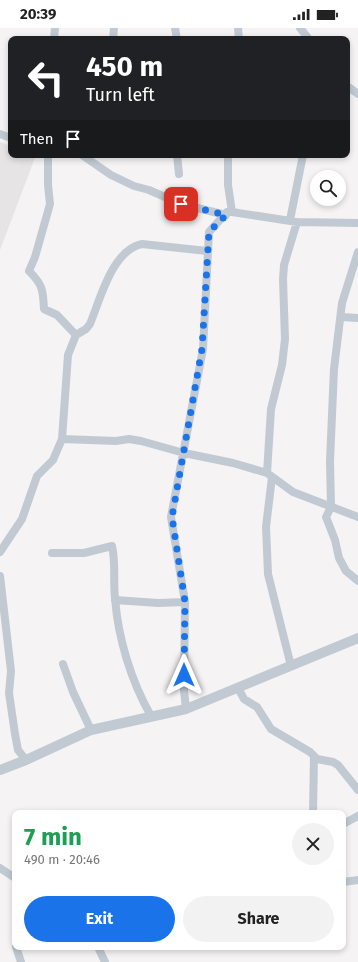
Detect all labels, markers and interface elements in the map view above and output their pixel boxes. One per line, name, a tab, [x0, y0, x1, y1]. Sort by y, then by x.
text: 20:39	[20, 5, 56, 23]
text: 450 m	[86, 50, 163, 83]
icon: left	[20, 52, 72, 104]
text: Turn left	[86, 84, 155, 106]
icon: arrive	[62, 128, 84, 150]
text: Then	[20, 130, 54, 148]
map controls	[310, 170, 346, 206]
button: search	[310, 170, 346, 206]
pin	[164, 187, 198, 221]
icon: arrive	[170, 193, 192, 215]
position arrow	[163, 654, 205, 696]
text: 7 min	[24, 823, 82, 851]
button: close	[292, 823, 334, 865]
text: 490 m · 20:46	[24, 852, 100, 867]
button: Exit	[24, 896, 175, 942]
button: Share	[183, 896, 334, 942]

